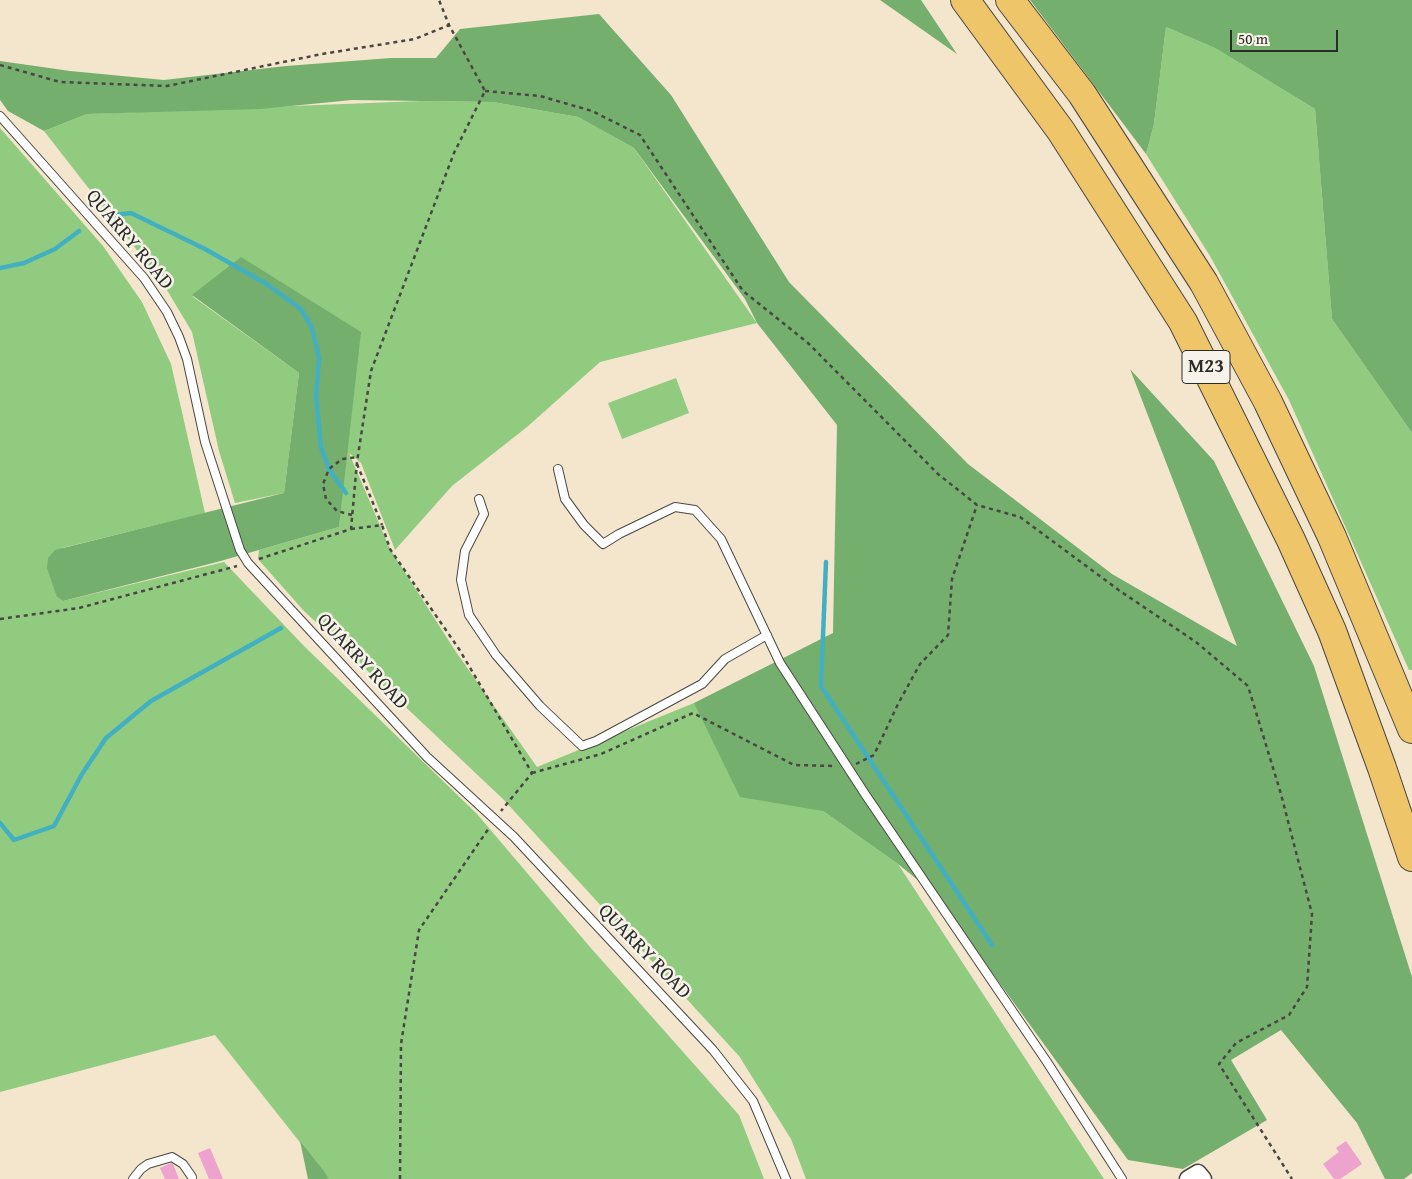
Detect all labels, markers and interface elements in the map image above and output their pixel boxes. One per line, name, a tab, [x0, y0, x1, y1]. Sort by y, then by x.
scale bar	[1232, 20, 1340, 52]
text: 50 m	[1238, 28, 1268, 49]
street label: QUARRY ROAD	[80, 185, 178, 295]
road number: M23	[1182, 351, 1230, 384]
street label: QUARRY ROAD	[311, 609, 413, 715]
street label: QUARRY ROAD	[593, 899, 695, 1005]

